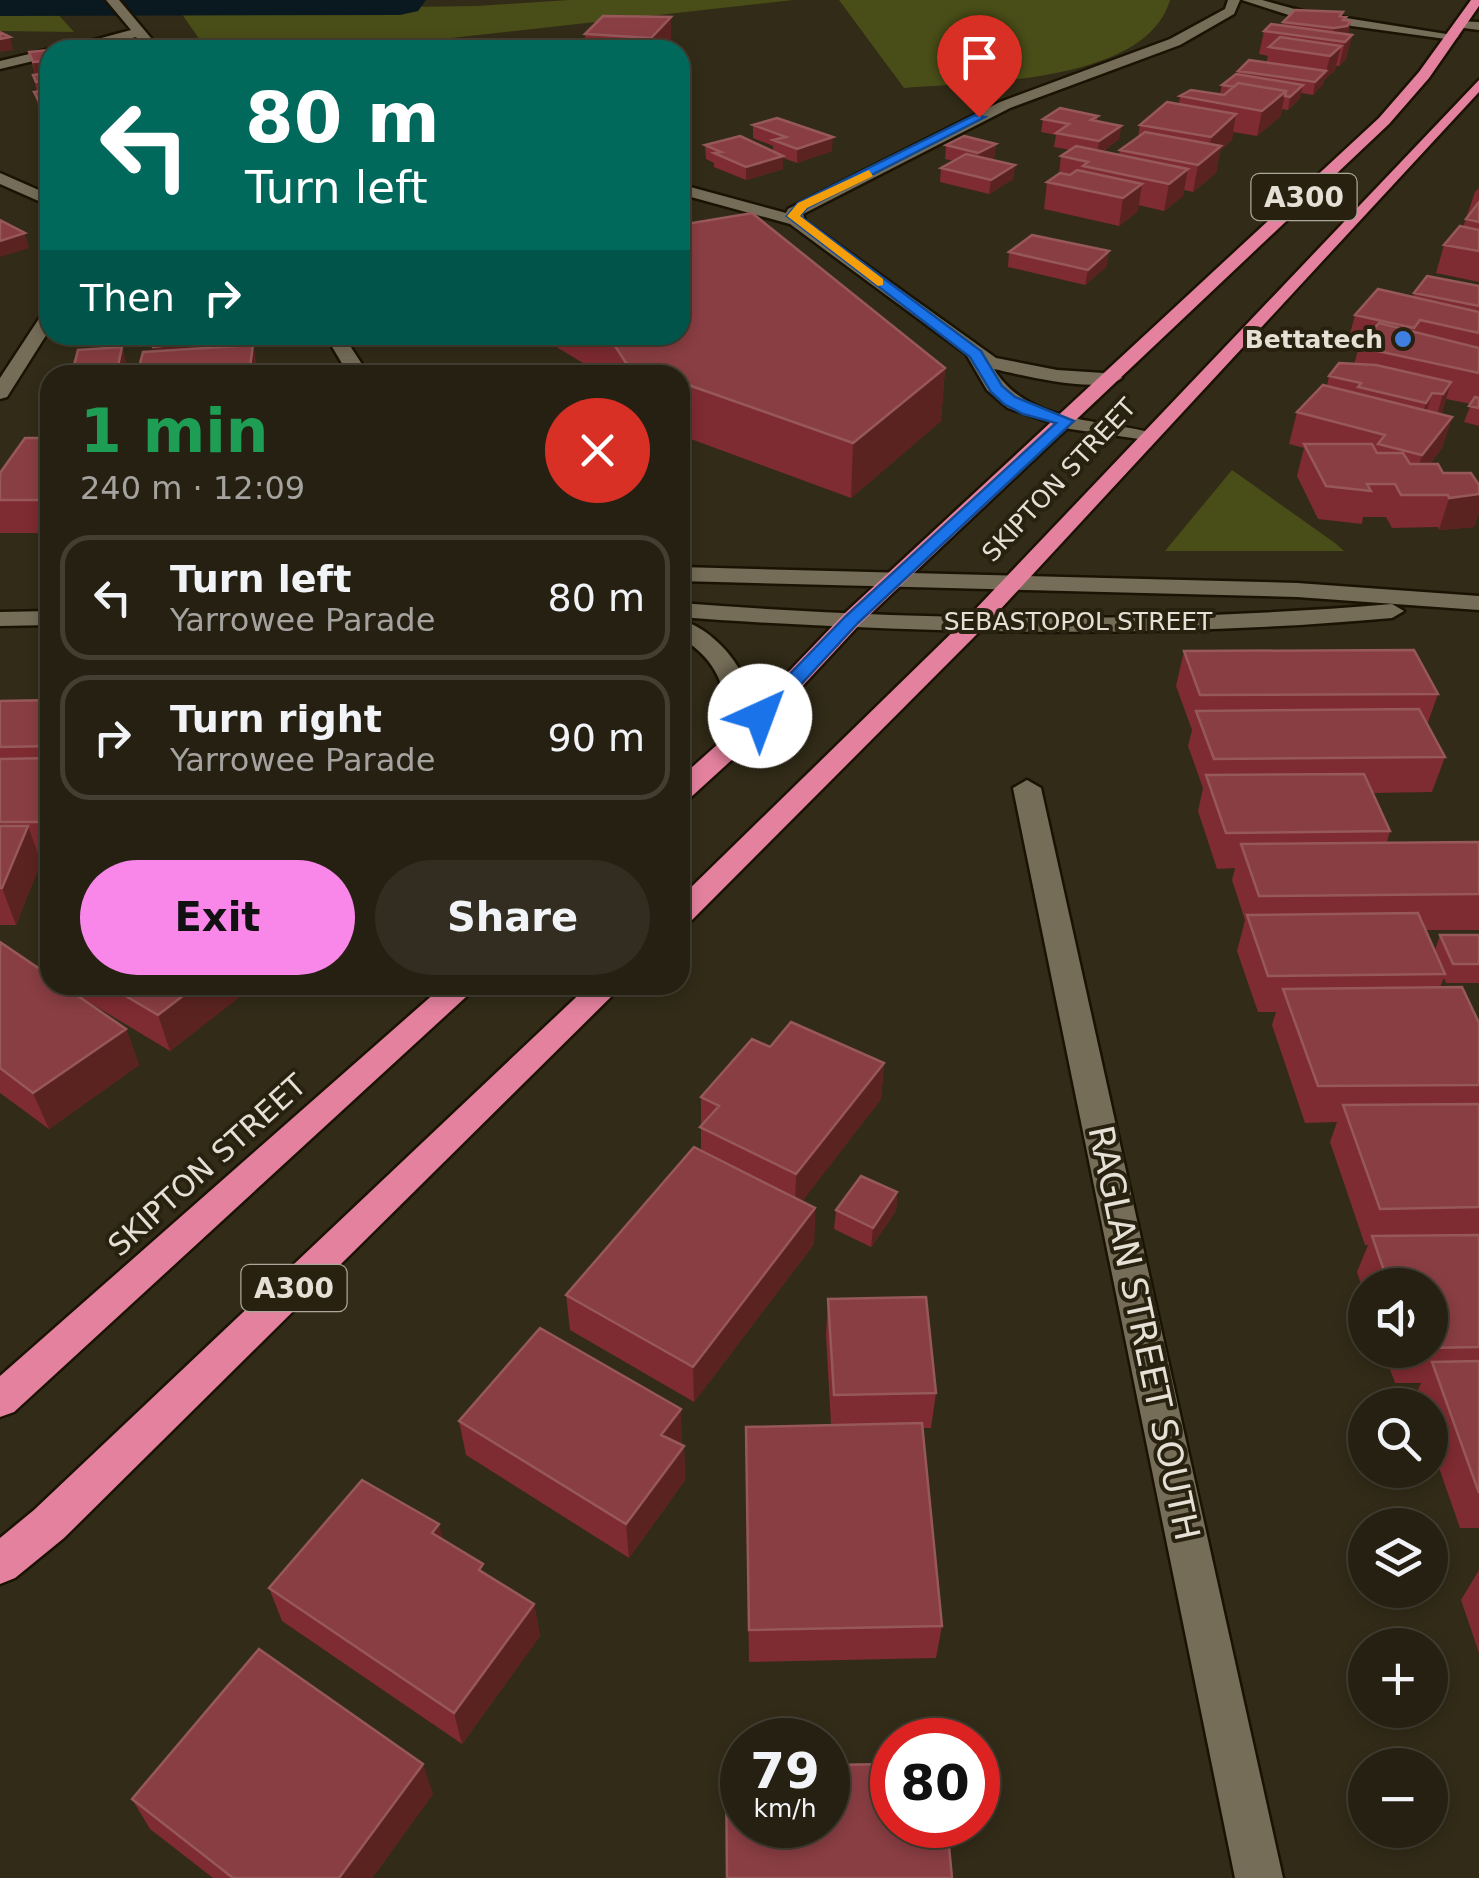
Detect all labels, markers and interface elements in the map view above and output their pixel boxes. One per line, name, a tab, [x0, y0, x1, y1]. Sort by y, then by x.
pin	[937, 15, 1022, 118]
icon: arrive	[952, 30, 1007, 85]
text: 80 m	[245, 77, 440, 159]
icon: left	[80, 80, 210, 210]
text: Turn left	[245, 161, 428, 214]
road number: A300	[1252, 174, 1356, 220]
icon: right	[195, 270, 250, 325]
text: Then	[80, 276, 175, 320]
place label: Bettatech	[1245, 325, 1383, 354]
marker: Bettatech	[1392, 328, 1414, 350]
street label: SKIPTON STREET	[976, 392, 1142, 567]
text: 1 min	[80, 396, 268, 466]
button: close	[545, 398, 650, 503]
text: 240 m · 12:09	[80, 469, 305, 507]
text: Turn left	[170, 557, 351, 601]
icon: left	[85, 570, 140, 625]
text: 80 m	[548, 576, 645, 620]
text: Yarrowee Parade	[170, 601, 435, 639]
street label: SEBASTOPOL STREET	[944, 607, 1213, 636]
position arrow	[708, 664, 812, 768]
text: Turn right	[170, 697, 382, 741]
icon: right	[85, 710, 140, 765]
text: 90 m	[548, 716, 645, 760]
text: Yarrowee Parade	[170, 741, 435, 779]
button: Exit	[80, 860, 355, 975]
button: Share	[375, 860, 650, 975]
street label: SKIPTON STREET	[101, 1067, 314, 1263]
street label: RAGLAN STREET SOUTH	[1081, 1122, 1207, 1544]
road number: A300	[242, 1265, 346, 1311]
map controls	[1348, 1268, 1448, 1848]
button: sound	[1348, 1268, 1448, 1368]
button: search	[1348, 1388, 1448, 1488]
button: layers	[1348, 1508, 1448, 1608]
button: +	[1348, 1628, 1448, 1728]
speed limit sign: 80	[870, 1718, 1000, 1848]
text: 79	[750, 1742, 820, 1800]
button: −	[1348, 1748, 1448, 1848]
text: km/h	[753, 1794, 817, 1823]

